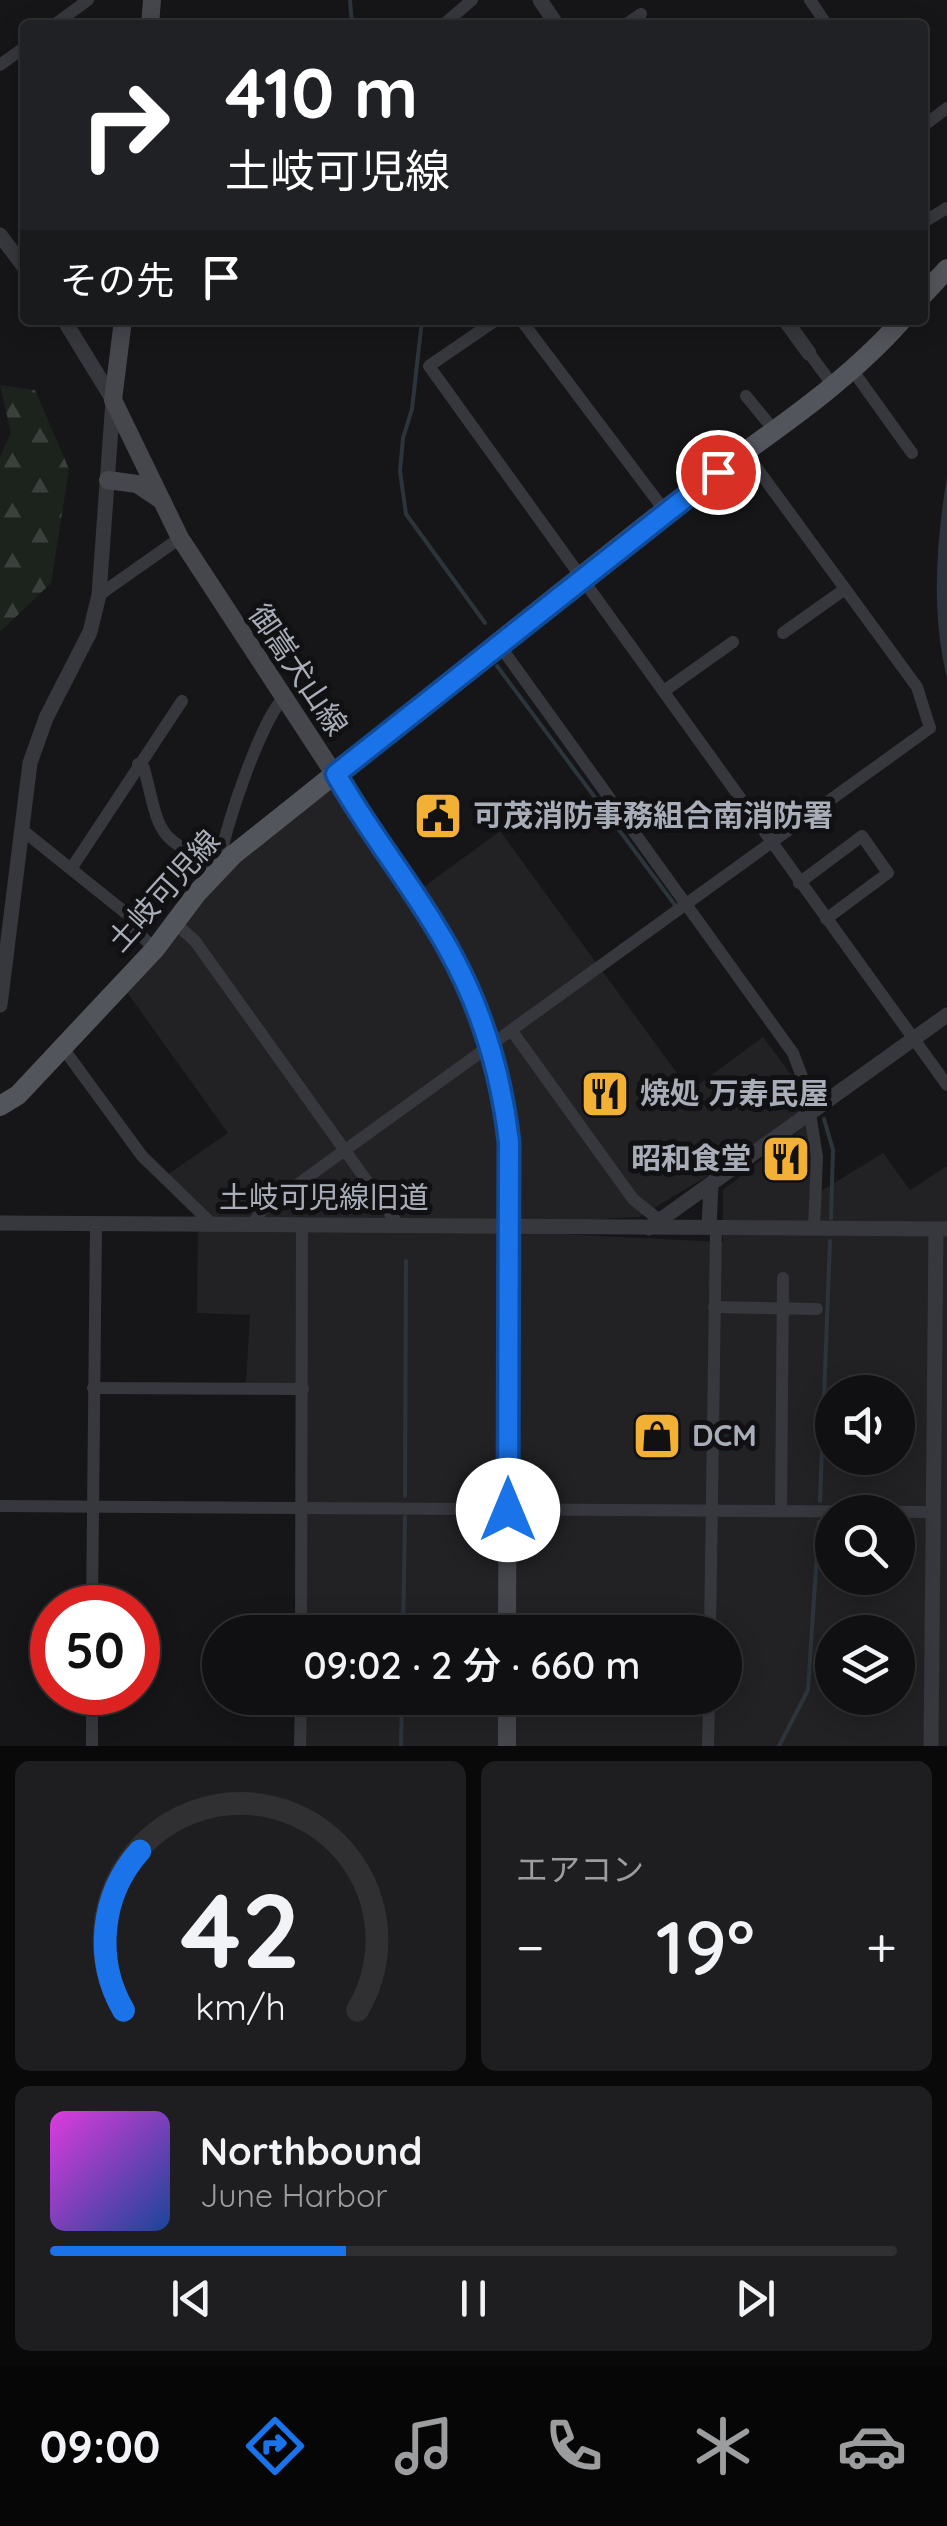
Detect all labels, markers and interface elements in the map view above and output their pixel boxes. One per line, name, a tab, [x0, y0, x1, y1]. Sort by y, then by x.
text: 410 m	[225, 48, 418, 136]
icon: right	[60, 60, 190, 190]
text: 土岐可児線	[225, 142, 450, 198]
icon: arrive	[194, 250, 249, 305]
text: その先	[60, 256, 174, 304]
pin	[676, 430, 761, 515]
icon: arrive	[691, 445, 746, 500]
street label: 御嵩犬山線	[241, 597, 357, 742]
public building icon: 可茂消防事務組合南消防署	[412, 790, 464, 842]
place label: 可茂消防事務組合南消防署	[473, 796, 833, 834]
street label: 土岐可児線	[99, 822, 228, 959]
restaurant icon: 焼処 万寿民屋	[579, 1068, 631, 1120]
place label: 焼処 万寿民屋	[640, 1074, 828, 1112]
restaurant icon: 昭和食堂	[760, 1133, 812, 1185]
place label: 昭和食堂	[631, 1139, 751, 1177]
street label: 土岐可児線旧道	[219, 1178, 429, 1216]
map controls	[815, 1375, 915, 1715]
button: sound	[815, 1375, 915, 1475]
shop icon: DCM	[631, 1410, 683, 1462]
place label: DCM	[692, 1416, 757, 1454]
position arrow	[456, 1458, 560, 1562]
button: search	[815, 1495, 915, 1595]
speed limit sign: 50	[30, 1585, 160, 1715]
button: layers	[815, 1615, 915, 1715]
text: 09:02 · 2 分 · 660 m	[303, 1641, 641, 1689]
text: エアコン	[516, 1849, 644, 1889]
text: 42	[180, 1864, 301, 1994]
text: 19°	[656, 1899, 755, 1993]
text: −	[516, 1912, 545, 1981]
text: +	[866, 1912, 897, 1981]
text: km/h	[195, 1984, 286, 2029]
text: Northbound	[200, 2127, 422, 2175]
text: June Harbor	[200, 2175, 388, 2215]
icon: previous	[164, 2271, 219, 2326]
icon: pause	[446, 2271, 501, 2326]
icon: next	[728, 2271, 783, 2326]
icon: directions	[240, 2411, 310, 2481]
icon: music	[389, 2411, 459, 2481]
icon: phone	[539, 2411, 609, 2481]
icon: climate	[688, 2411, 758, 2481]
icon: car	[837, 2411, 907, 2481]
text: 09:00	[40, 2418, 160, 2474]

